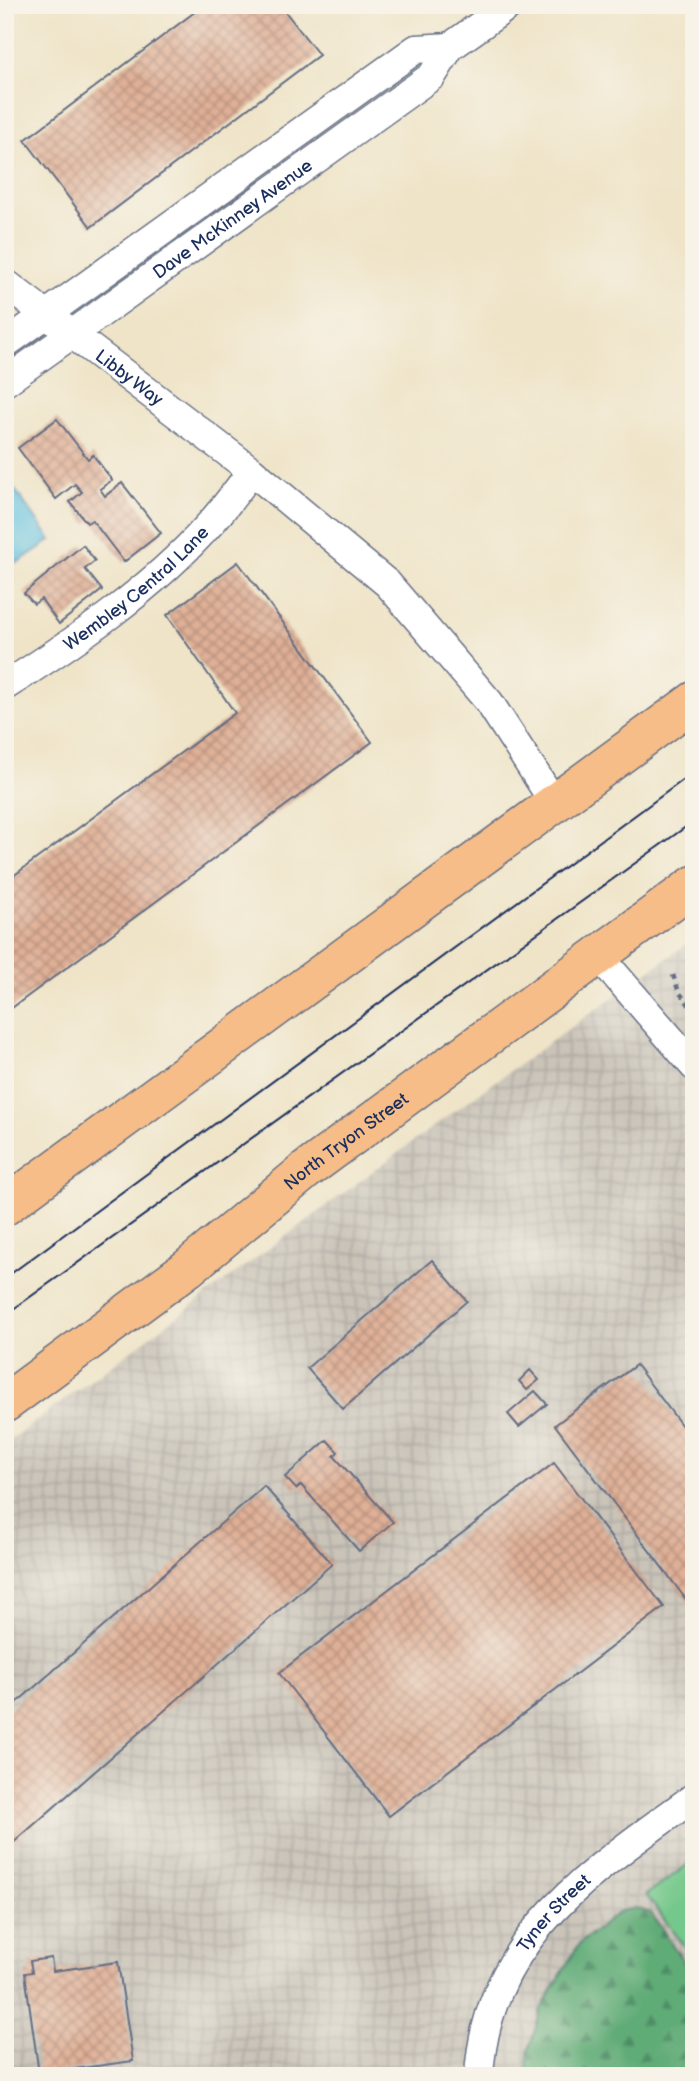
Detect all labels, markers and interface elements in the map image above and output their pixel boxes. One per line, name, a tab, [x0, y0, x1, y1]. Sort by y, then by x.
street label: Dave McKinney Avenue	[149, 155, 317, 283]
street label: Libby Way	[91, 345, 168, 410]
street label: Wembley Central Lane	[60, 522, 213, 655]
street label: North Tryon Street	[280, 1088, 413, 1195]
street label: Tyner Street	[512, 1869, 595, 1956]

